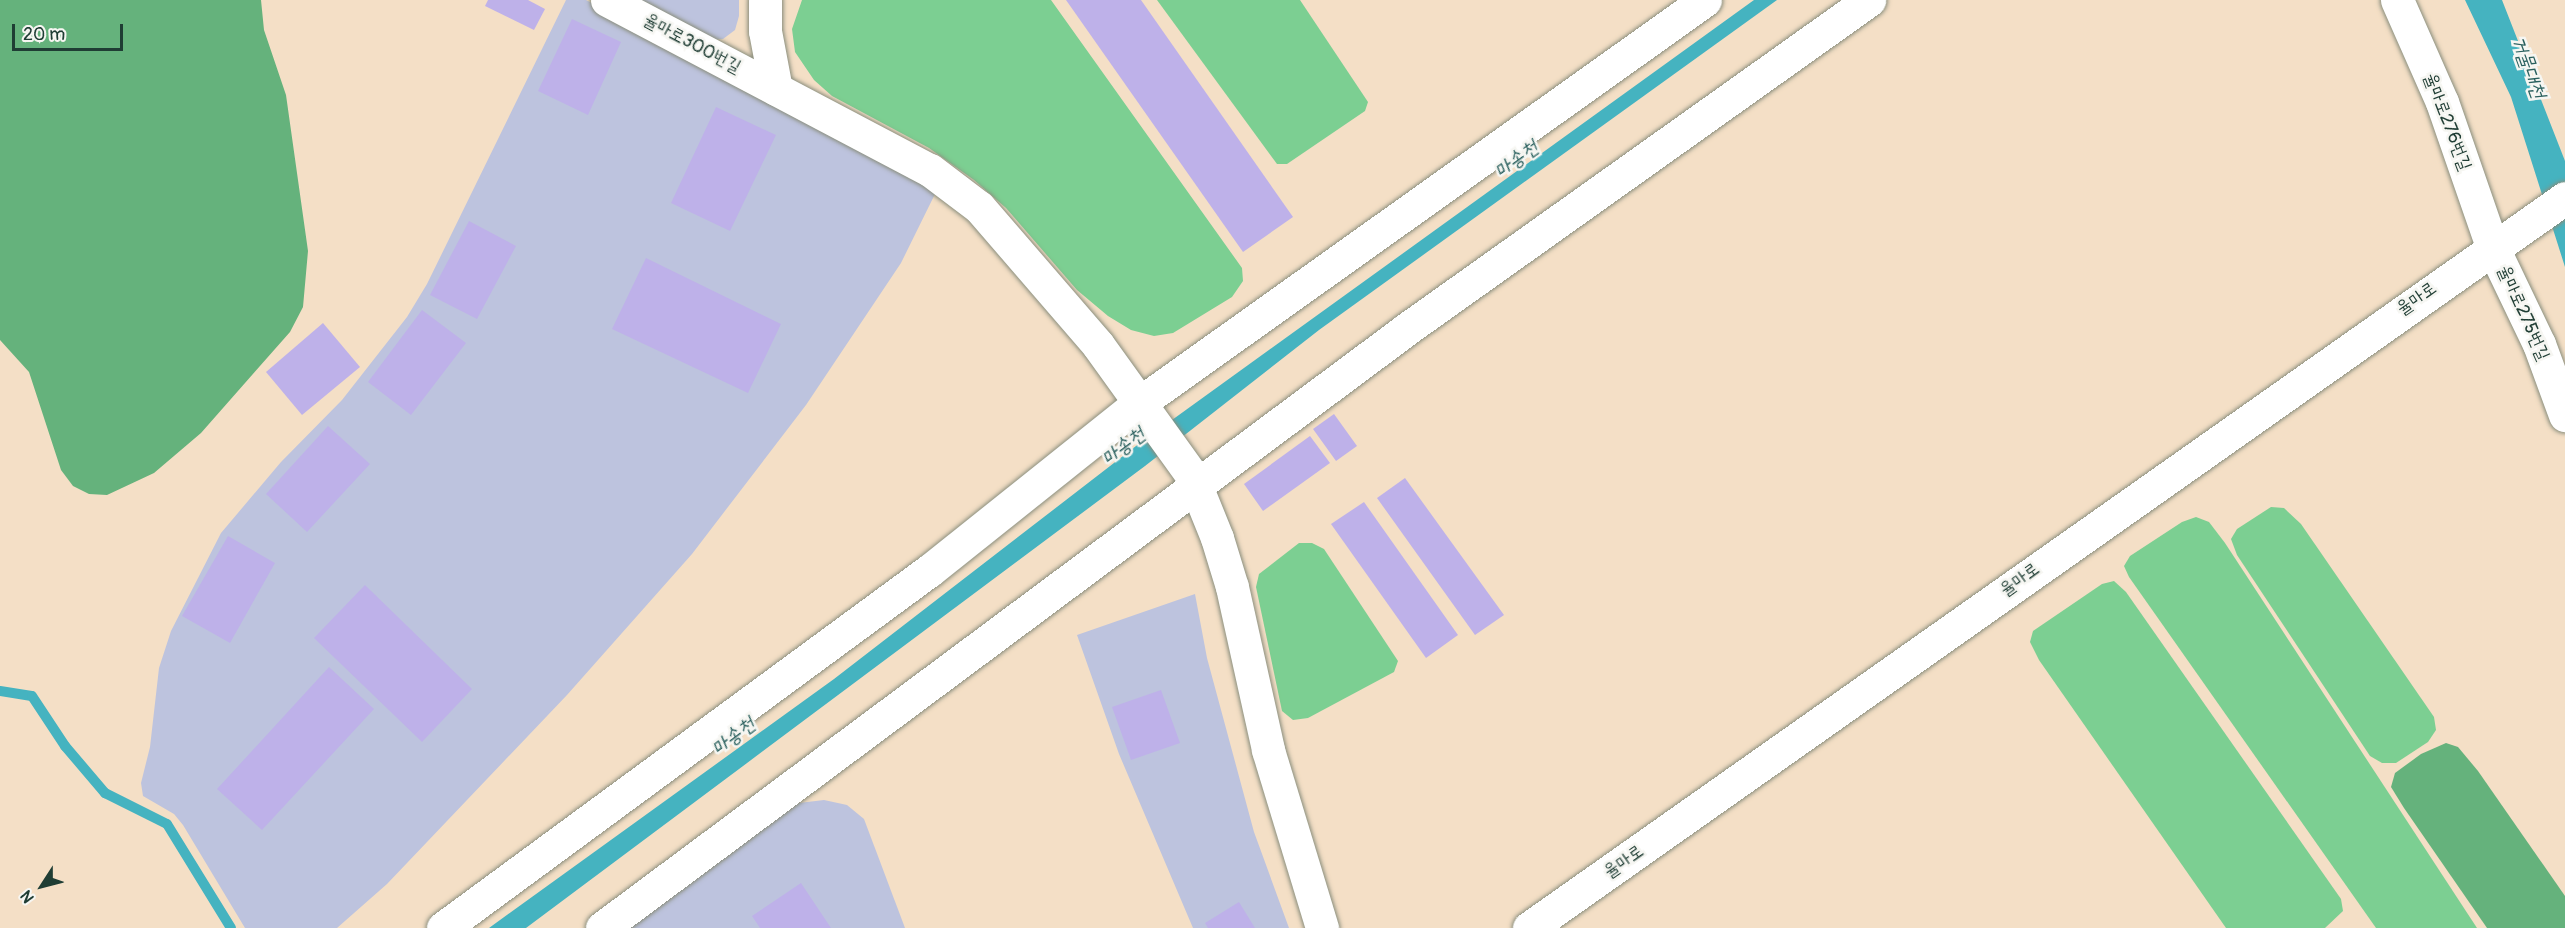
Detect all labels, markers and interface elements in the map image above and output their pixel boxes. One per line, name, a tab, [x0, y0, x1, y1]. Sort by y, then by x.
street label: 율마로300번길	[640, 9, 744, 79]
scale bar	[15, 12, 126, 50]
text: 20 m	[23, 23, 65, 46]
water label: 거물대천	[2507, 33, 2551, 101]
street label: 율마로276번길	[2419, 70, 2475, 174]
water label: 마송천	[1489, 135, 1543, 183]
street label: 율마로275번길	[2492, 262, 2554, 364]
street label: 율마로	[2393, 278, 2441, 320]
water label: 마송천	[1096, 422, 1150, 470]
street label: 율마로	[1996, 558, 2044, 602]
water label: 마송천	[706, 712, 760, 760]
street label: 율마로	[1600, 841, 1648, 883]
north arrow	[12, 856, 72, 916]
text: N	[16, 886, 39, 907]

